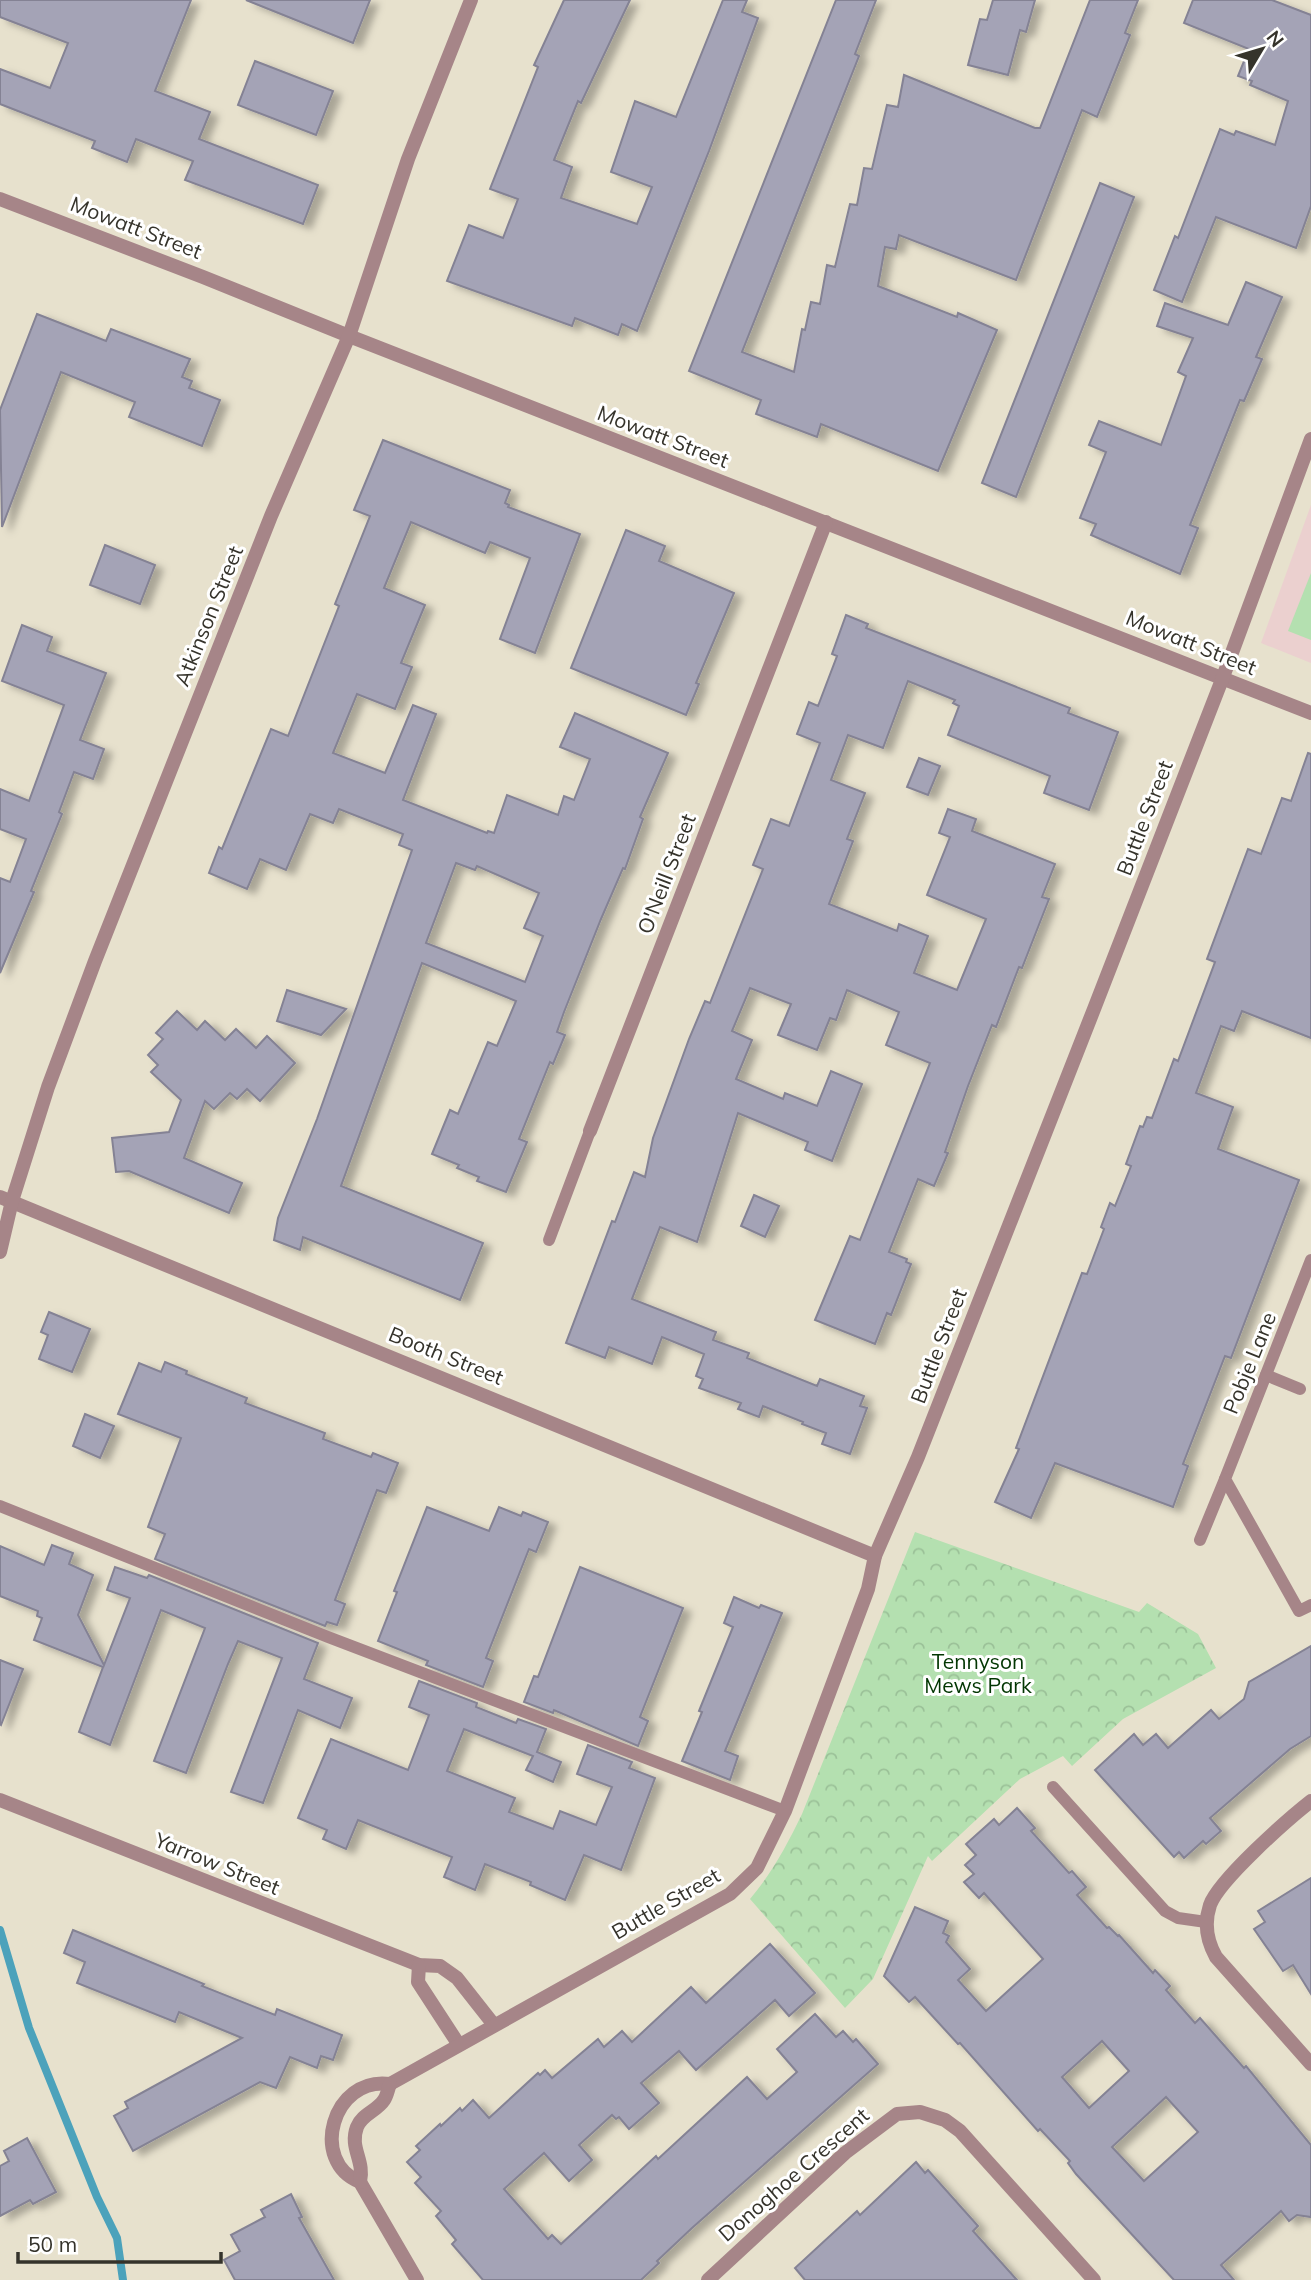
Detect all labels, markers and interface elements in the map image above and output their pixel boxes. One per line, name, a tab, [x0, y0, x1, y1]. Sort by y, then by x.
north arrow	[1227, 14, 1297, 84]
text: N	[1262, 25, 1289, 52]
street label: Mowatt Street	[67, 190, 206, 264]
street label: Mowatt Street	[594, 399, 733, 473]
street label: Atkinson Street	[168, 542, 248, 690]
street label: Mowatt Street	[1122, 604, 1260, 680]
street label: Buttle Street	[1110, 757, 1178, 879]
street label: O'Neill Street	[631, 810, 701, 937]
street label: Buttle Street	[904, 1285, 972, 1407]
street label: Pobje Lane	[1217, 1308, 1281, 1417]
street label: Booth Street	[385, 1320, 508, 1390]
park label: Tennyson Mews Park	[924, 1648, 1032, 1698]
street label: Yarrow Street	[150, 1826, 284, 1900]
street label: Buttle Street	[607, 1862, 724, 1945]
street label: Donoghoe Crescent	[713, 2102, 874, 2247]
scale bar	[18, 2220, 220, 2264]
text: 50 m	[28, 2231, 77, 2257]

